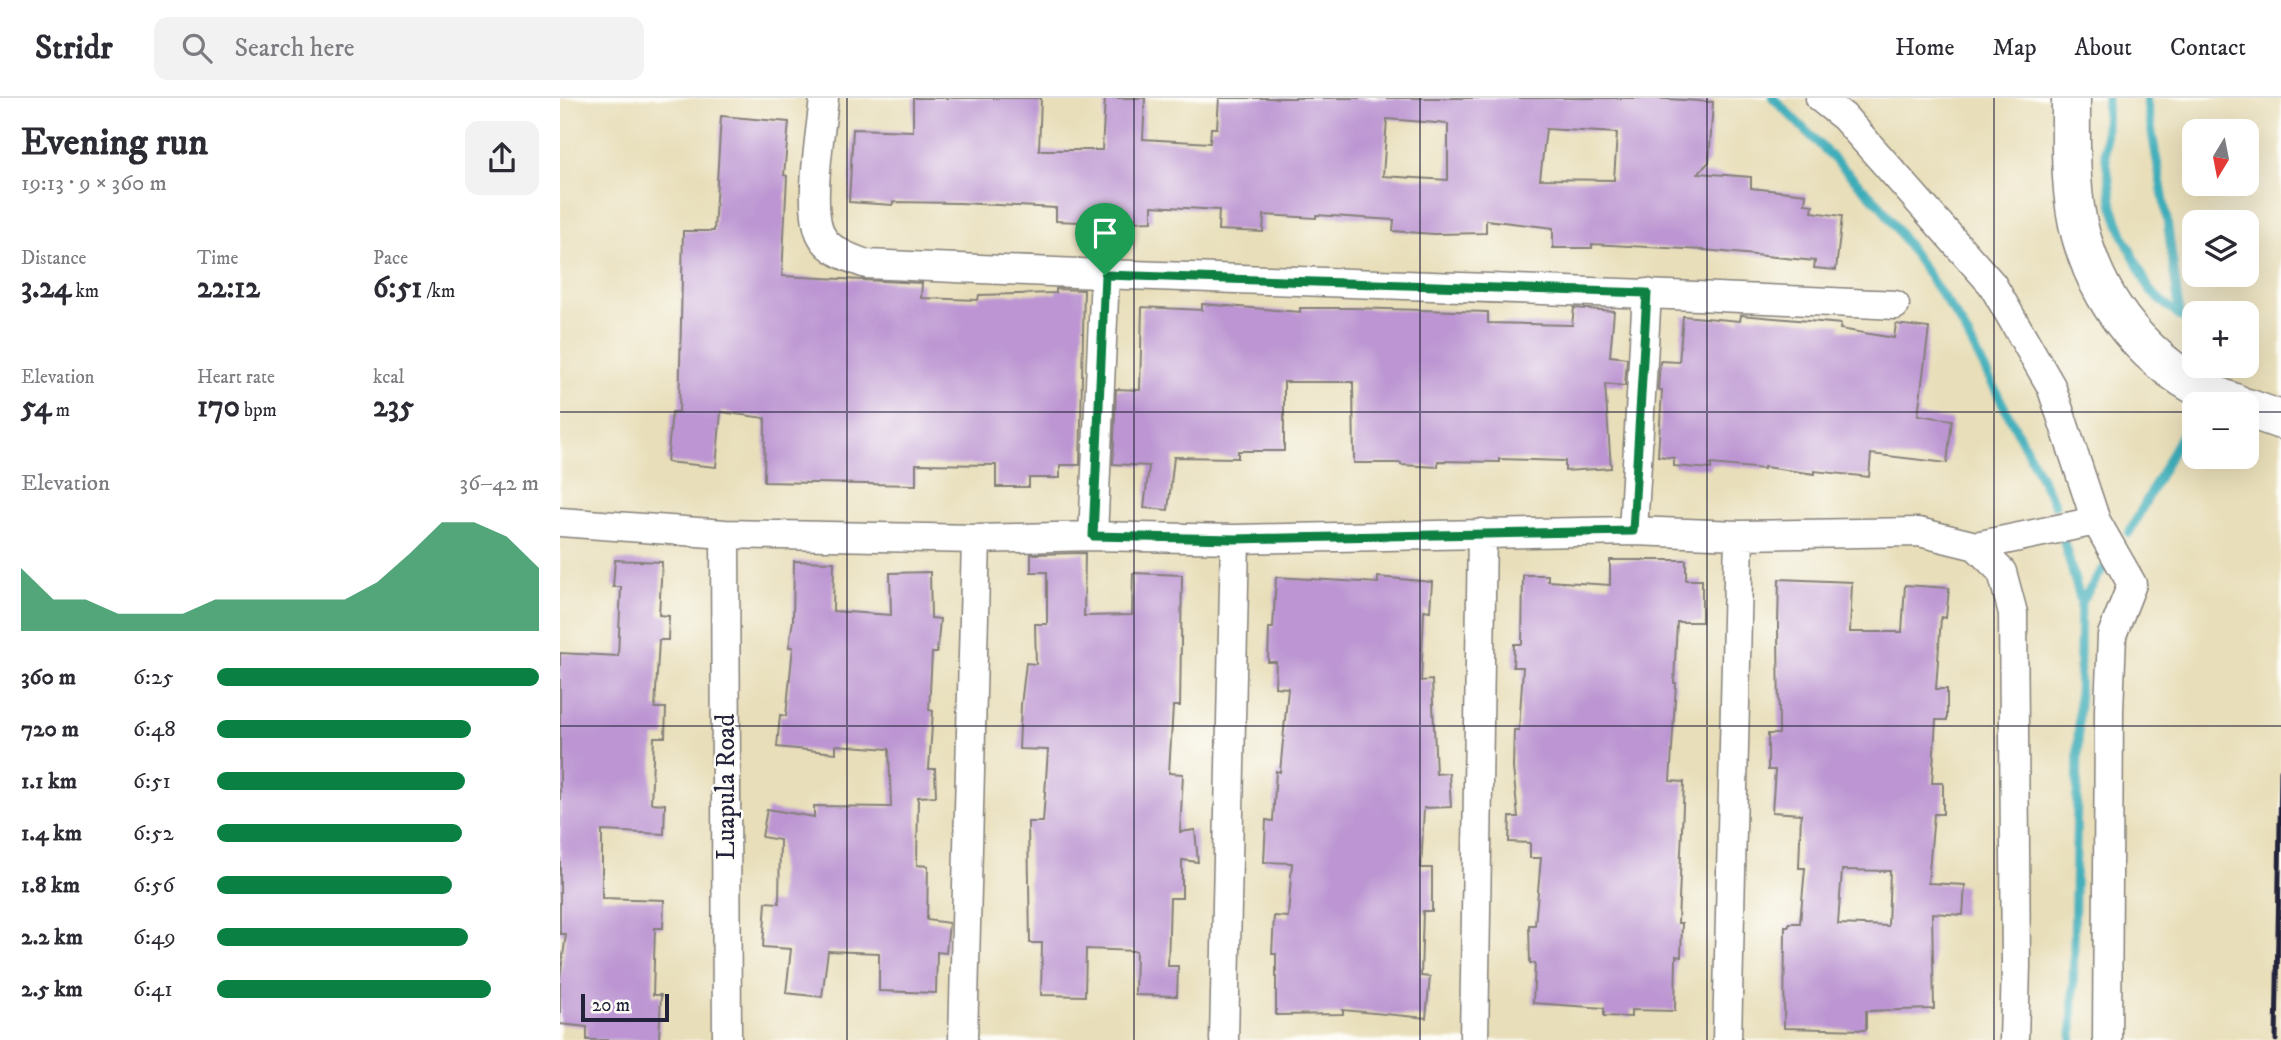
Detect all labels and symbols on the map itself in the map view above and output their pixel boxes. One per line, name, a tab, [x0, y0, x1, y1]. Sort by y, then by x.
north arrow	[2182, 119, 2259, 196]
pin	[1075, 203, 1135, 275]
street label: Luapula Road	[710, 714, 743, 860]
scale bar	[581, 991, 668, 1023]

